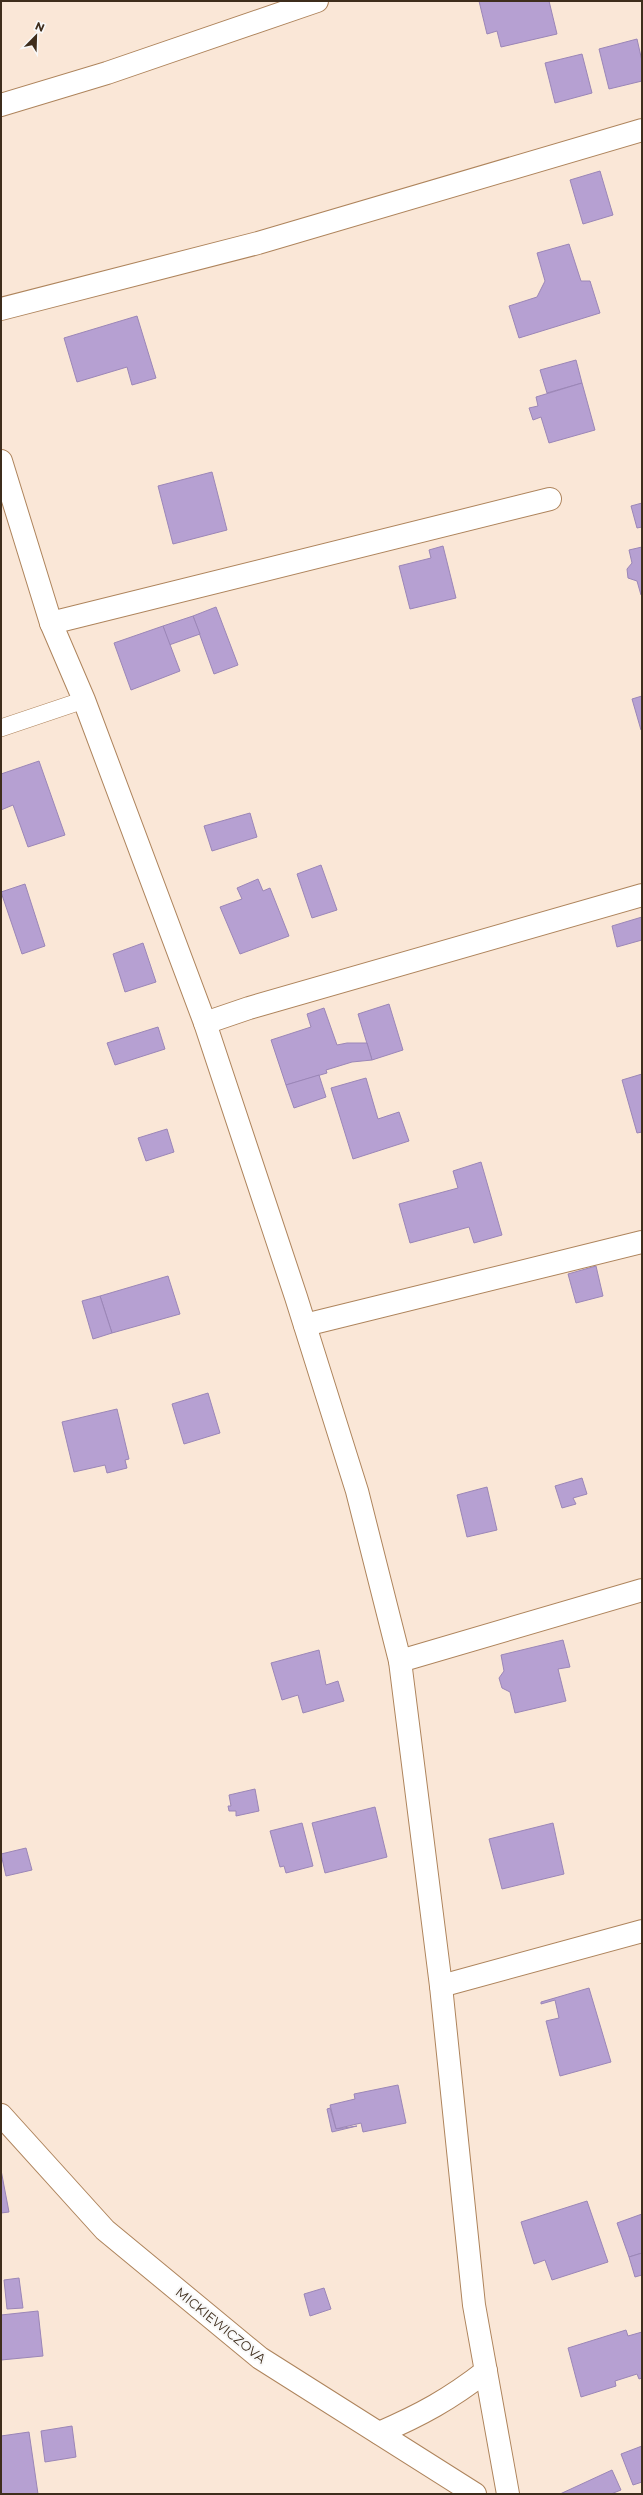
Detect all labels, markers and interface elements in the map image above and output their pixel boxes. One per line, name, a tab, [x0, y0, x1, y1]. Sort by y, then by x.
north arrow	[16, 16, 56, 56]
text: N	[33, 19, 47, 35]
street label: MICKIEWICZOVA	[173, 2284, 270, 2367]

